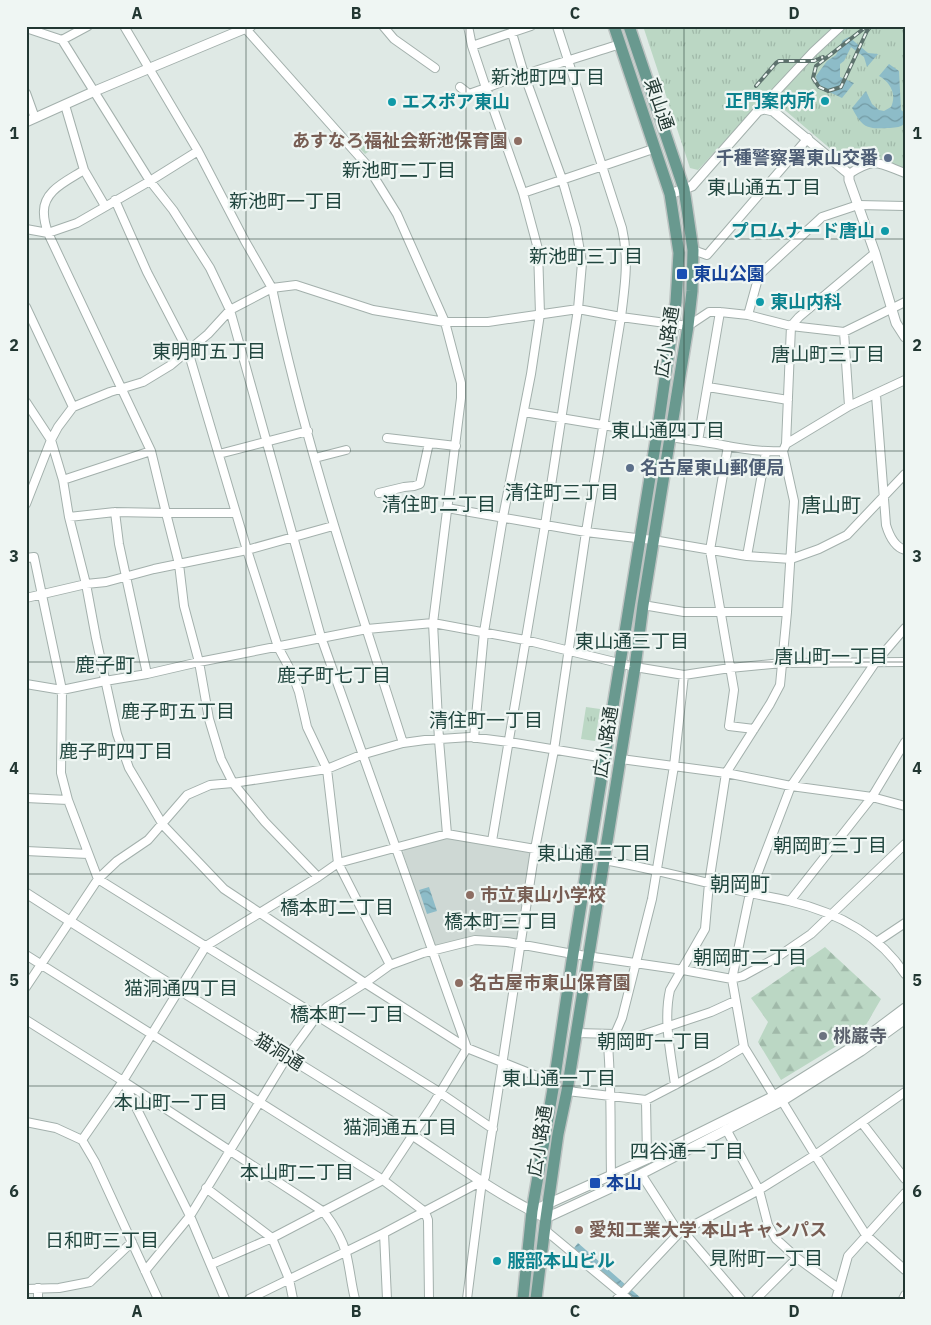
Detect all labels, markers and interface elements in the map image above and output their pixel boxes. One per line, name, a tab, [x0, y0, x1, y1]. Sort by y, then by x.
text: A	[132, 3, 143, 23]
text: B	[351, 3, 362, 23]
text: C	[570, 3, 580, 23]
text: D	[788, 3, 800, 23]
district label: 新池町四丁目	[491, 65, 605, 89]
street label: 東山通	[640, 75, 679, 133]
place label: 正門案内所	[725, 89, 815, 112]
place label: エスポア東山	[402, 90, 510, 113]
marker: 正門案内所	[819, 95, 831, 107]
marker: エスポア東山	[386, 96, 398, 108]
text: 1	[9, 123, 19, 143]
text: 1	[912, 123, 922, 143]
place label: あすなろ福祉会新池保育園	[292, 129, 508, 152]
marker: あすなろ福祉会新池保育園	[512, 135, 524, 147]
place label: 千種警察署東山交番	[716, 146, 878, 169]
marker: 千種警察署東山交番	[882, 152, 894, 164]
district label: 新池町二丁目	[342, 158, 456, 182]
district label: 東山通五丁目	[707, 175, 821, 199]
district label: 新池町一丁目	[229, 189, 343, 213]
place label: プロムナード唐山	[731, 219, 875, 242]
marker: プロムナード唐山	[879, 225, 891, 237]
district label: 新池町三丁目	[529, 244, 643, 268]
place label: 東山公園	[693, 262, 765, 285]
marker: 東山公園	[675, 267, 689, 281]
place label: 東山内科	[770, 290, 842, 313]
marker: 東山内科	[754, 296, 766, 308]
street label: 広小路通	[650, 305, 683, 379]
text: 2	[9, 335, 19, 355]
text: 2	[912, 335, 922, 355]
district label: 東明町五丁目	[152, 339, 266, 363]
district label: 唐山町三丁目	[771, 342, 885, 366]
district label: 東山通四丁目	[611, 418, 725, 442]
place label: 名古屋東山郵便局	[640, 456, 784, 479]
marker: 名古屋東山郵便局	[624, 462, 636, 474]
district label: 清住町三丁目	[505, 480, 619, 504]
district label: 唐山町	[801, 491, 861, 518]
district label: 清住町二丁目	[382, 492, 496, 516]
text: 3	[9, 546, 19, 566]
text: 3	[912, 546, 922, 566]
district label: 東山通三丁目	[575, 629, 689, 653]
district label: 唐山町一丁目	[774, 644, 888, 668]
district label: 鹿子町	[75, 651, 135, 678]
district label: 鹿子町七丁目	[277, 663, 391, 687]
district label: 鹿子町五丁目	[121, 699, 235, 723]
street label: 広小路通	[589, 705, 622, 779]
district label: 清住町一丁目	[429, 708, 543, 732]
district label: 鹿子町四丁目	[59, 739, 173, 763]
text: 4	[9, 758, 19, 778]
text: 4	[912, 758, 922, 778]
district label: 朝岡町三丁目	[773, 833, 887, 857]
district label: 東山通二丁目	[537, 841, 651, 865]
district label: 朝岡町	[710, 870, 770, 897]
place label: 市立東山小学校	[480, 883, 606, 906]
marker: 市立東山小学校	[464, 889, 476, 901]
district label: 橋本町二丁目	[280, 895, 394, 919]
district label: 橋本町三丁目	[444, 909, 558, 933]
district label: 朝岡町二丁目	[693, 945, 807, 969]
text: 5	[9, 970, 19, 990]
text: 5	[912, 970, 922, 990]
place label: 名古屋市東山保育園	[469, 971, 631, 994]
district label: 猫洞通四丁目	[124, 976, 238, 1000]
marker: 名古屋市東山保育園	[453, 977, 465, 989]
district label: 橋本町一丁目	[290, 1002, 404, 1026]
place label: 桃巌寺	[833, 1024, 887, 1047]
street label: 猫洞通	[250, 1028, 308, 1076]
district label: 朝岡町一丁目	[597, 1029, 711, 1053]
marker: 桃巌寺	[817, 1030, 829, 1042]
district label: 東山通一丁目	[502, 1066, 616, 1090]
district label: 本山町一丁目	[114, 1090, 228, 1114]
street label: 広小路通	[523, 1104, 556, 1178]
district label: 猫洞通五丁目	[343, 1115, 457, 1139]
district label: 四谷通一丁目	[630, 1139, 744, 1163]
district label: 本山町二丁目	[240, 1160, 354, 1184]
place label: 本山	[606, 1171, 642, 1194]
marker: 本山	[588, 1176, 602, 1190]
text: 6	[9, 1181, 19, 1201]
text: 6	[912, 1181, 922, 1201]
place label: 愛知工業大学 本山キャンパス	[589, 1218, 827, 1241]
marker: 愛知工業大学 本山キャンパス	[573, 1224, 585, 1236]
district label: 日和町三丁目	[45, 1228, 159, 1252]
district label: 見附町一丁目	[709, 1246, 823, 1270]
place label: 服部本山ビル	[507, 1249, 615, 1272]
marker: 服部本山ビル	[491, 1255, 503, 1267]
text: A	[132, 1301, 143, 1321]
text: B	[351, 1301, 362, 1321]
text: C	[570, 1301, 580, 1321]
text: D	[788, 1301, 800, 1321]

